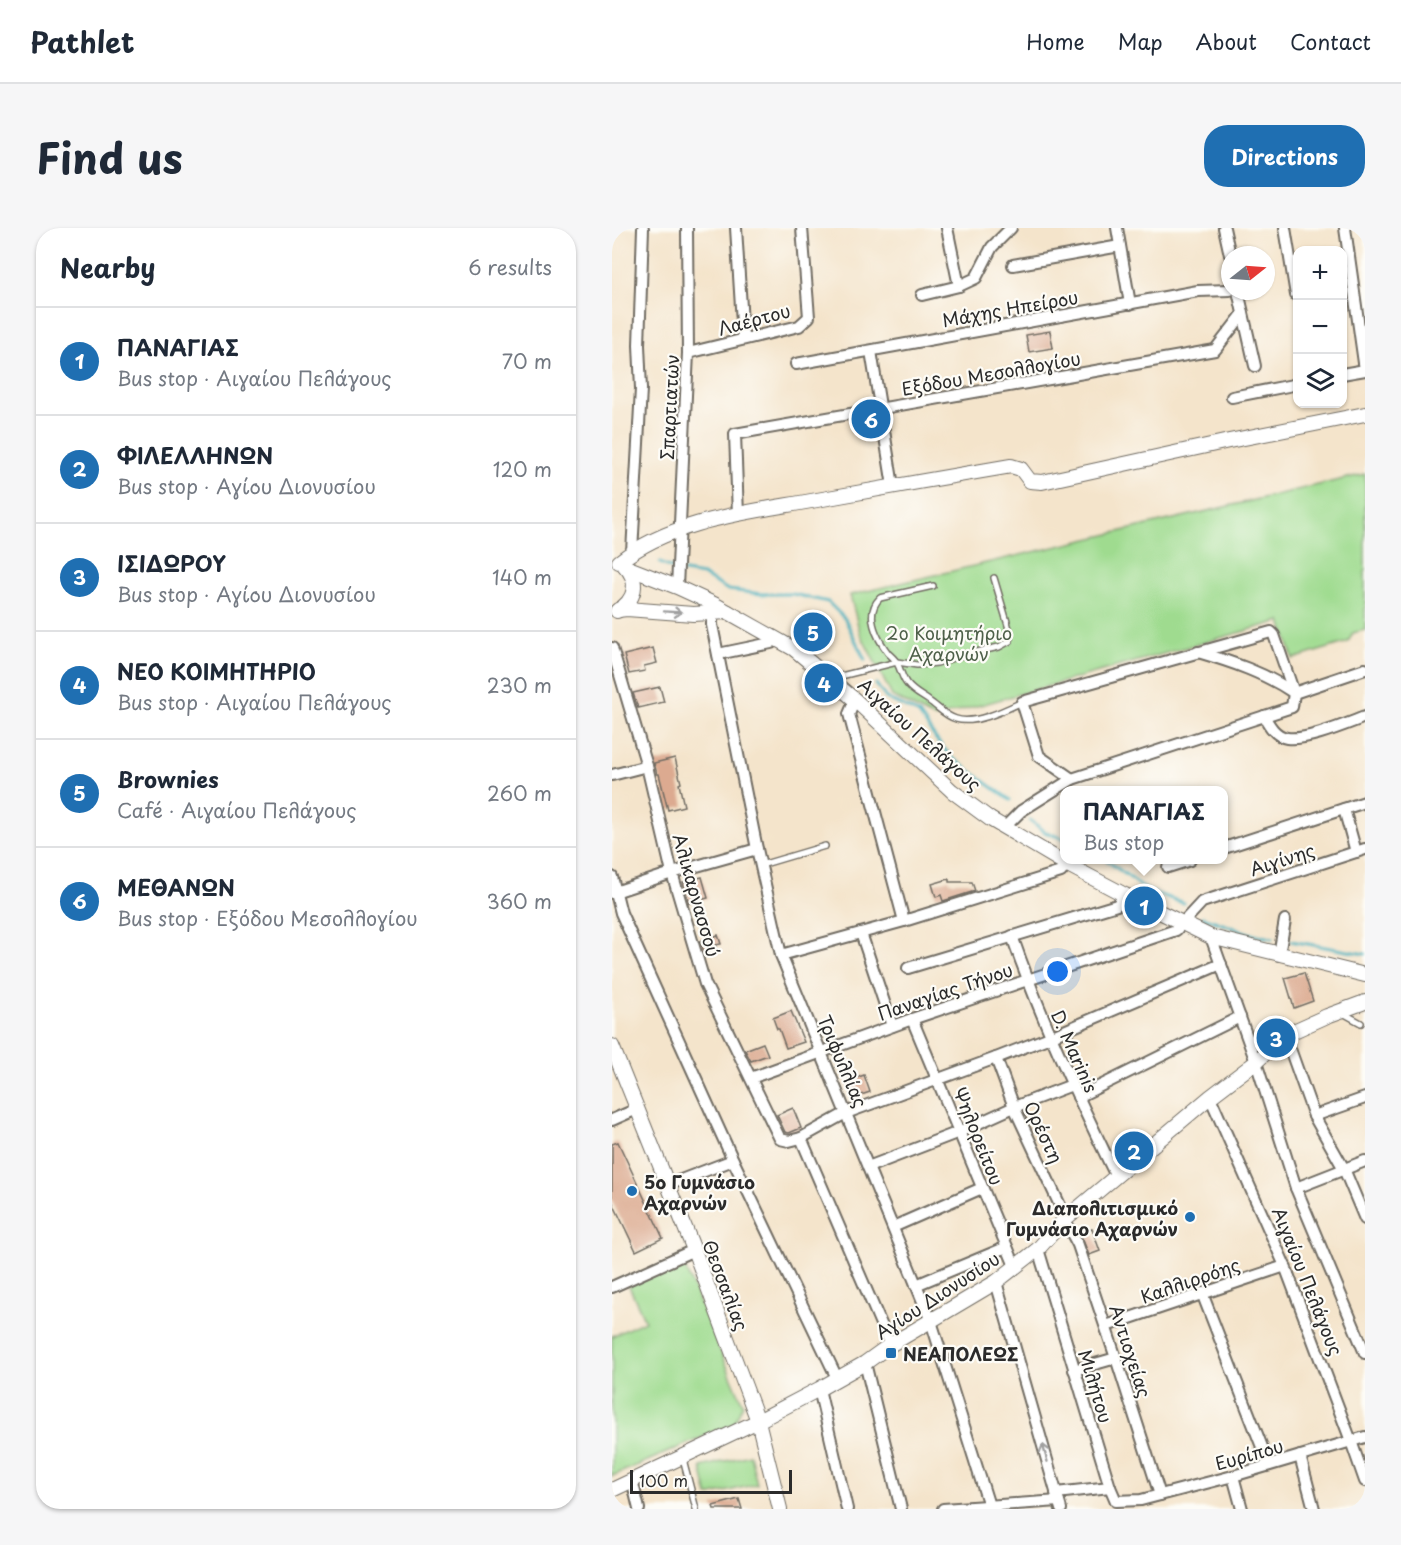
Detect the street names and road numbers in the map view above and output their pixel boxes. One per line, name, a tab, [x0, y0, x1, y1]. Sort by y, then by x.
street label: Μάχης Ηπείρου	[940, 283, 1080, 333]
street label: Λαέρτου	[715, 296, 793, 342]
street label: Εξόδου Μεσολλογίου	[899, 344, 1083, 402]
street label: Σπαρτιατών	[653, 354, 685, 460]
street label: Αιγαίου Πελάγους	[852, 671, 988, 797]
street label: Αλικαρνασσού	[666, 830, 728, 960]
street label: Αιγίνης	[1246, 836, 1318, 882]
street label: Παναγίας Τήνου	[874, 955, 1016, 1027]
street label: D. Marinis	[1045, 1005, 1105, 1097]
street label: Τριφυλλίας	[811, 1010, 875, 1112]
street label: Ψηλορείτου	[947, 1083, 1011, 1189]
street label: Ορέστη	[1018, 1096, 1070, 1168]
street label: Αιγαίου Πελάγους	[1266, 1203, 1350, 1359]
street label: Θεσσαλίας	[696, 1236, 756, 1334]
street label: Αγίου Διονυσίου	[869, 1245, 1005, 1345]
street label: Καλλιρρόης	[1137, 1250, 1243, 1310]
street label: Αντιοχείας	[1103, 1301, 1159, 1401]
street label: Μιλήτου	[1072, 1346, 1120, 1426]
street label: Ευρίπου	[1212, 1431, 1286, 1477]

